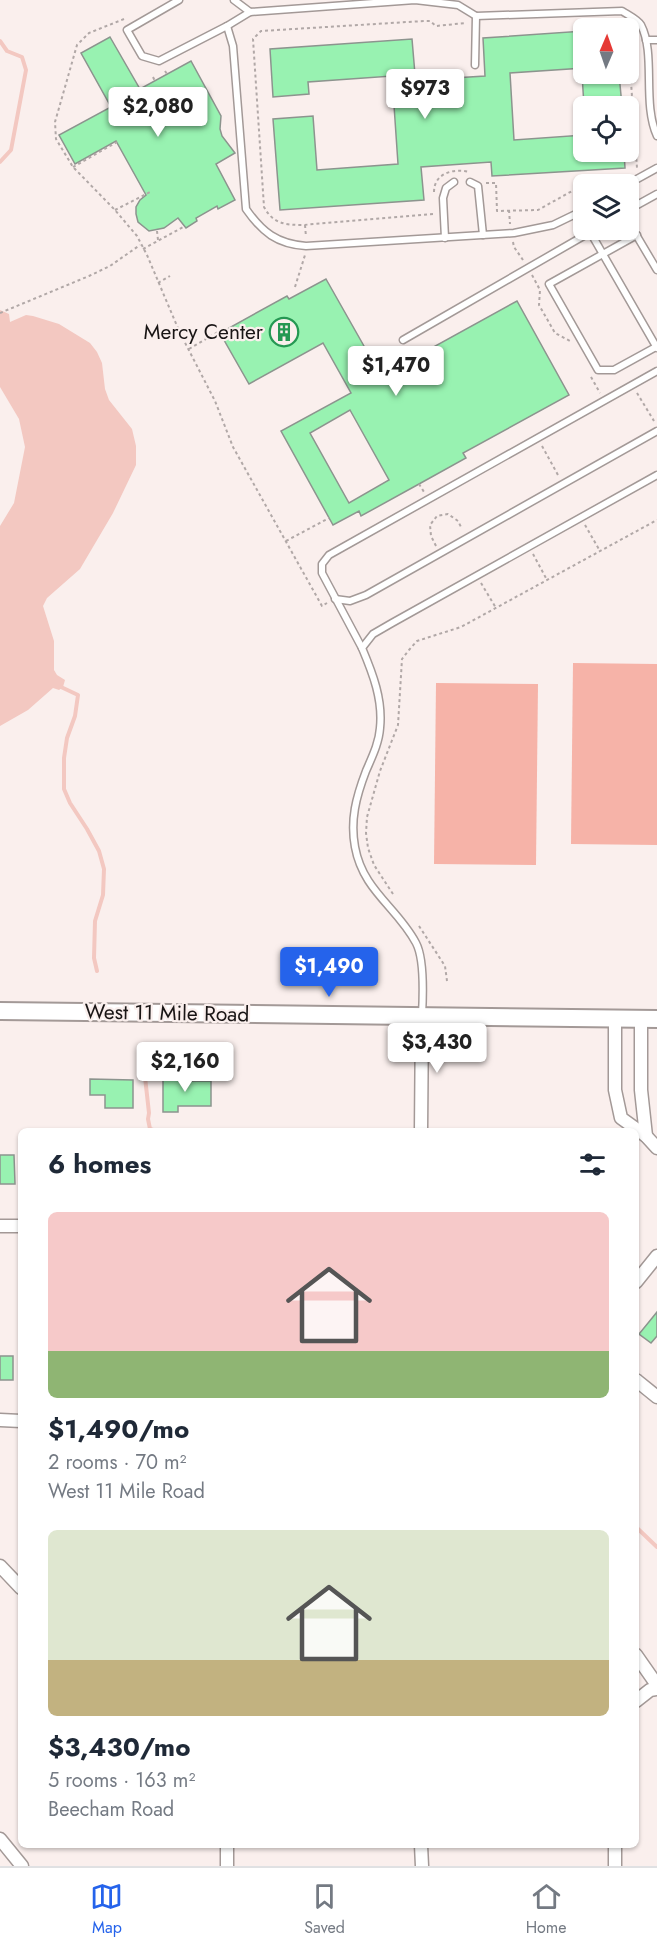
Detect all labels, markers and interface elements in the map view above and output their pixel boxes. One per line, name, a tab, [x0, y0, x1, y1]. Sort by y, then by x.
north arrow	[573, 18, 639, 84]
map controls	[573, 18, 639, 240]
pin: $973	[389, 69, 461, 120]
text: $973	[400, 74, 450, 103]
pin: $2,080	[109, 87, 207, 138]
text: $2,080	[122, 92, 194, 121]
button: locate	[573, 96, 639, 162]
button: layers	[573, 174, 639, 240]
building icon: Mercy Center	[268, 316, 300, 348]
place label: Mercy Center	[143, 317, 264, 347]
pin: $1,470	[347, 346, 445, 397]
text: $1,470	[362, 351, 430, 380]
pin: $1,490	[280, 947, 378, 998]
text: $1,490	[294, 952, 364, 981]
street label: West 11 Mile Road	[84, 997, 250, 1029]
pin: $3,430	[388, 1023, 486, 1074]
text: $3,430	[402, 1028, 472, 1057]
pin: $2,160	[136, 1042, 234, 1093]
text: $2,160	[151, 1047, 219, 1076]
text: 6 homes	[48, 1145, 151, 1183]
icon: filters	[576, 1148, 609, 1181]
icon: home	[275, 1251, 383, 1359]
text: $1,490/mo	[48, 1410, 189, 1448]
text: 2 rooms · 70 m²	[48, 1448, 186, 1477]
text: West 11 Mile Road	[48, 1477, 205, 1506]
icon: home	[275, 1569, 383, 1677]
text: $3,430/mo	[48, 1728, 191, 1766]
text: 5 rooms · 163 m²	[48, 1766, 195, 1795]
text: Beecham Road	[48, 1795, 174, 1824]
tab: Map	[90, 1880, 123, 1939]
tab: Saved	[304, 1880, 345, 1939]
tab: Home	[526, 1880, 567, 1939]

